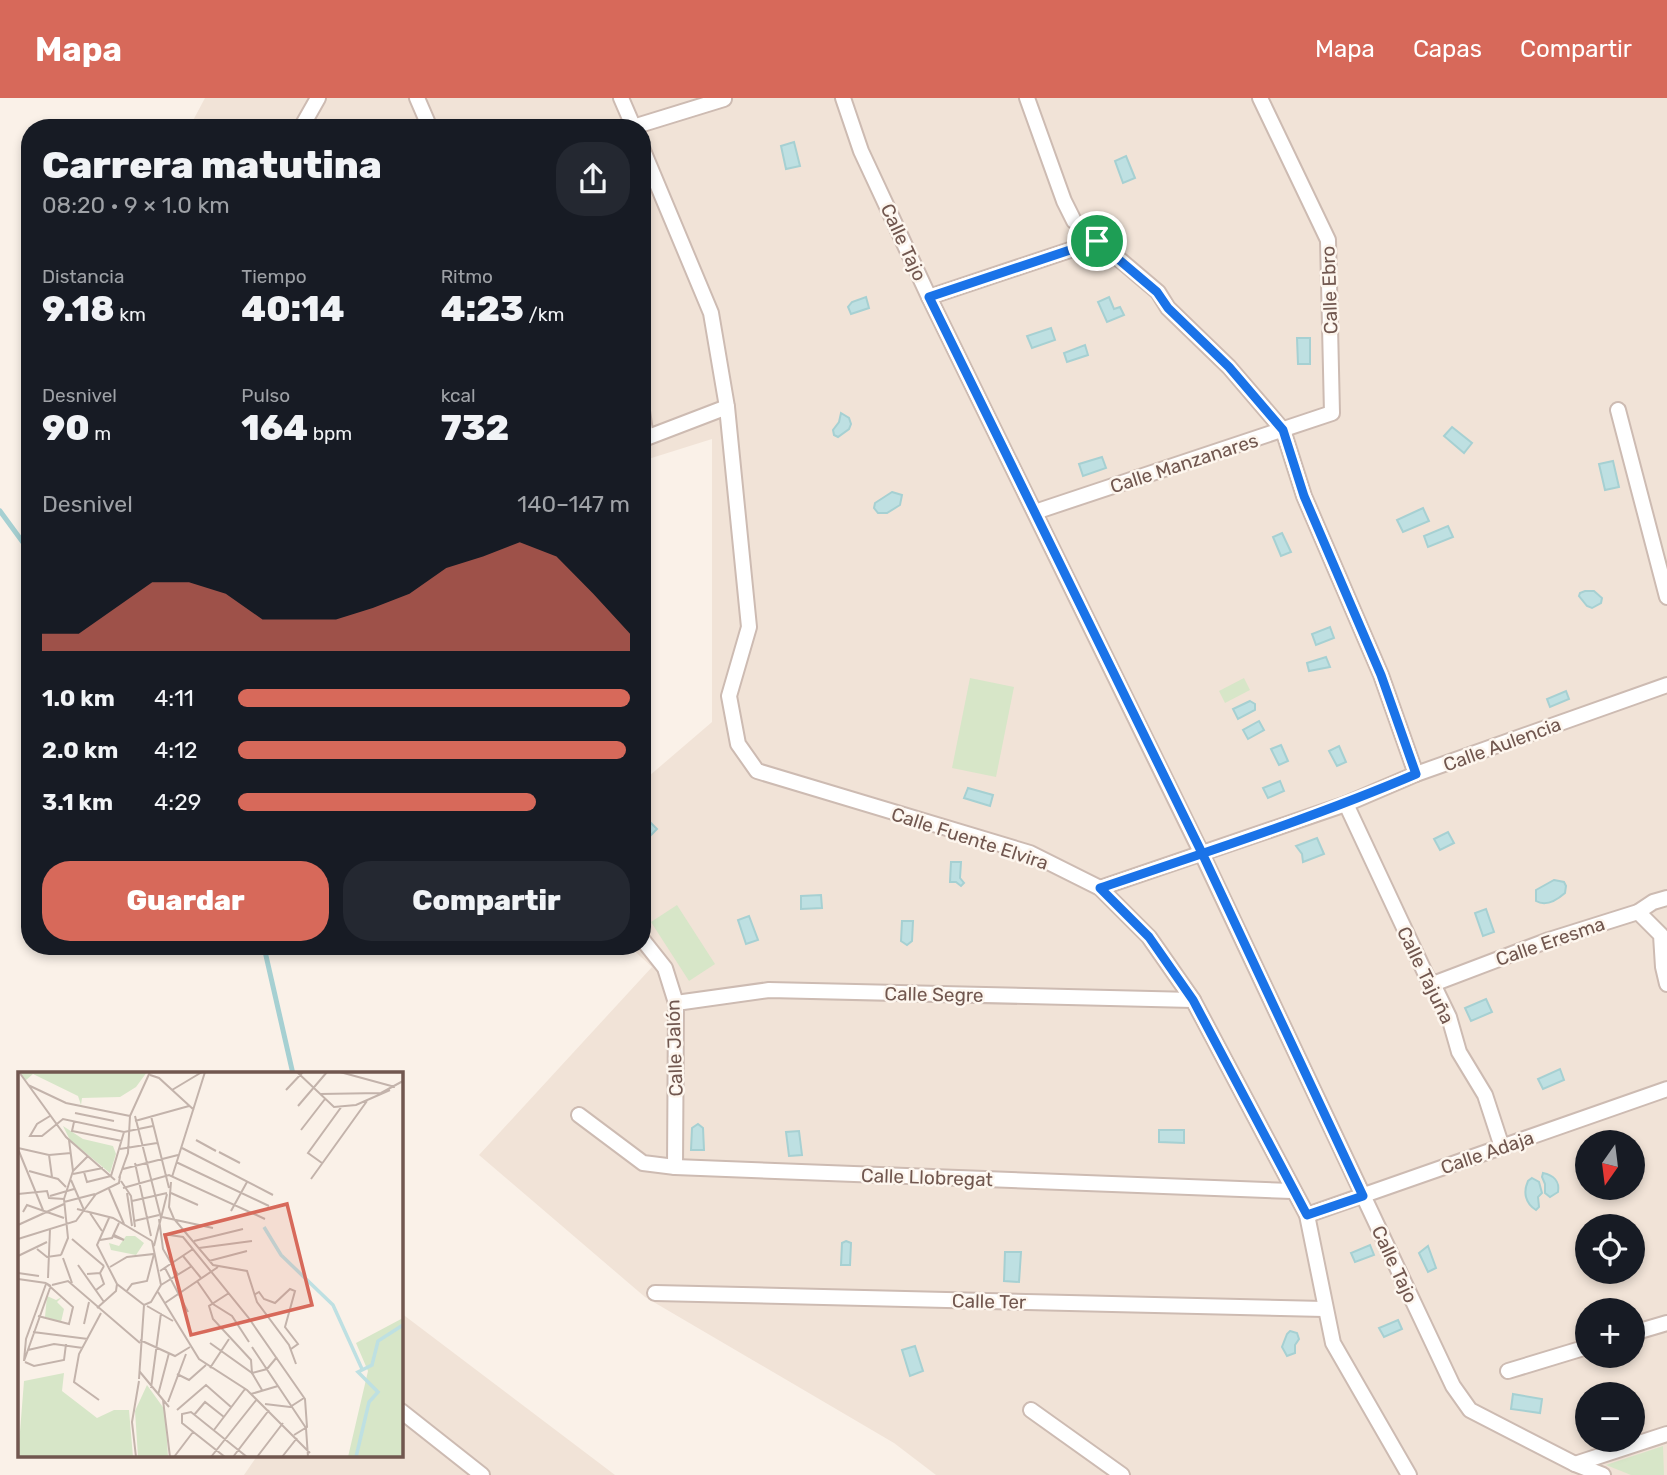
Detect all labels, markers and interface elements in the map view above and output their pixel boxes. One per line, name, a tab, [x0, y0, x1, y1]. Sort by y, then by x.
text: Mapa	[35, 30, 122, 69]
text: Mapa	[1315, 35, 1375, 63]
text: Capas	[1413, 35, 1482, 63]
text: Compartir	[1520, 35, 1632, 63]
text: Carrera matutina	[42, 142, 382, 188]
button: share	[556, 142, 630, 216]
text: 08:20 · 9 × 1.0 km	[42, 191, 230, 219]
street label: Calle Tajo	[876, 200, 931, 285]
pin	[1067, 211, 1127, 271]
icon: arrive	[1078, 222, 1116, 260]
street label: Calle Ebro	[1316, 245, 1343, 335]
text: Distancia	[42, 265, 124, 288]
text: Tiempo	[241, 265, 307, 288]
text: Ritmo	[441, 265, 493, 288]
text: 9.18	[42, 288, 115, 330]
text: 40:14	[241, 288, 345, 330]
text: 4:23	[441, 288, 524, 330]
text: km	[115, 303, 146, 326]
text: /km	[524, 303, 564, 326]
text: Desnivel	[42, 384, 117, 407]
text: Pulso	[241, 384, 290, 407]
text: kcal	[441, 384, 476, 407]
text: 90	[42, 407, 90, 449]
text: 164	[241, 407, 308, 449]
text: 732	[441, 407, 509, 449]
text: m	[90, 422, 111, 445]
text: bpm	[308, 422, 352, 445]
street label: Calle Manzanares	[1107, 429, 1261, 498]
text: Desnivel	[42, 490, 133, 518]
text: 140–147 m	[517, 490, 630, 518]
text: 1.0 km	[42, 684, 115, 712]
text: 4:11	[154, 684, 194, 712]
street label: Calle Aulencia	[1440, 713, 1564, 776]
text: 2.0 km	[42, 736, 118, 764]
text: 4:12	[154, 736, 198, 764]
text: 3.1 km	[42, 788, 113, 816]
text: 4:29	[154, 788, 201, 816]
street label: Calle Fuente Elvira	[889, 802, 1051, 875]
button: Guardar	[42, 861, 329, 941]
button: Compartir	[343, 861, 630, 941]
street label: Calle Eresma	[1493, 912, 1608, 971]
street label: Calle Tajuña	[1392, 923, 1459, 1028]
street label: Calle Segre	[884, 982, 984, 1007]
street label: Calle Jalón	[661, 999, 688, 1097]
inset map	[18, 1072, 402, 1458]
street label: Calle Adaja	[1438, 1126, 1537, 1179]
north arrow	[1575, 1130, 1645, 1200]
map controls	[1575, 1130, 1645, 1452]
street label: Calle Llobregat	[861, 1164, 994, 1191]
button: locate	[1575, 1214, 1645, 1284]
street label: Calle Tajo	[1367, 1222, 1422, 1307]
street label: Calle Ter	[952, 1289, 1027, 1314]
button: +	[1575, 1298, 1645, 1368]
button: −	[1575, 1382, 1645, 1452]

